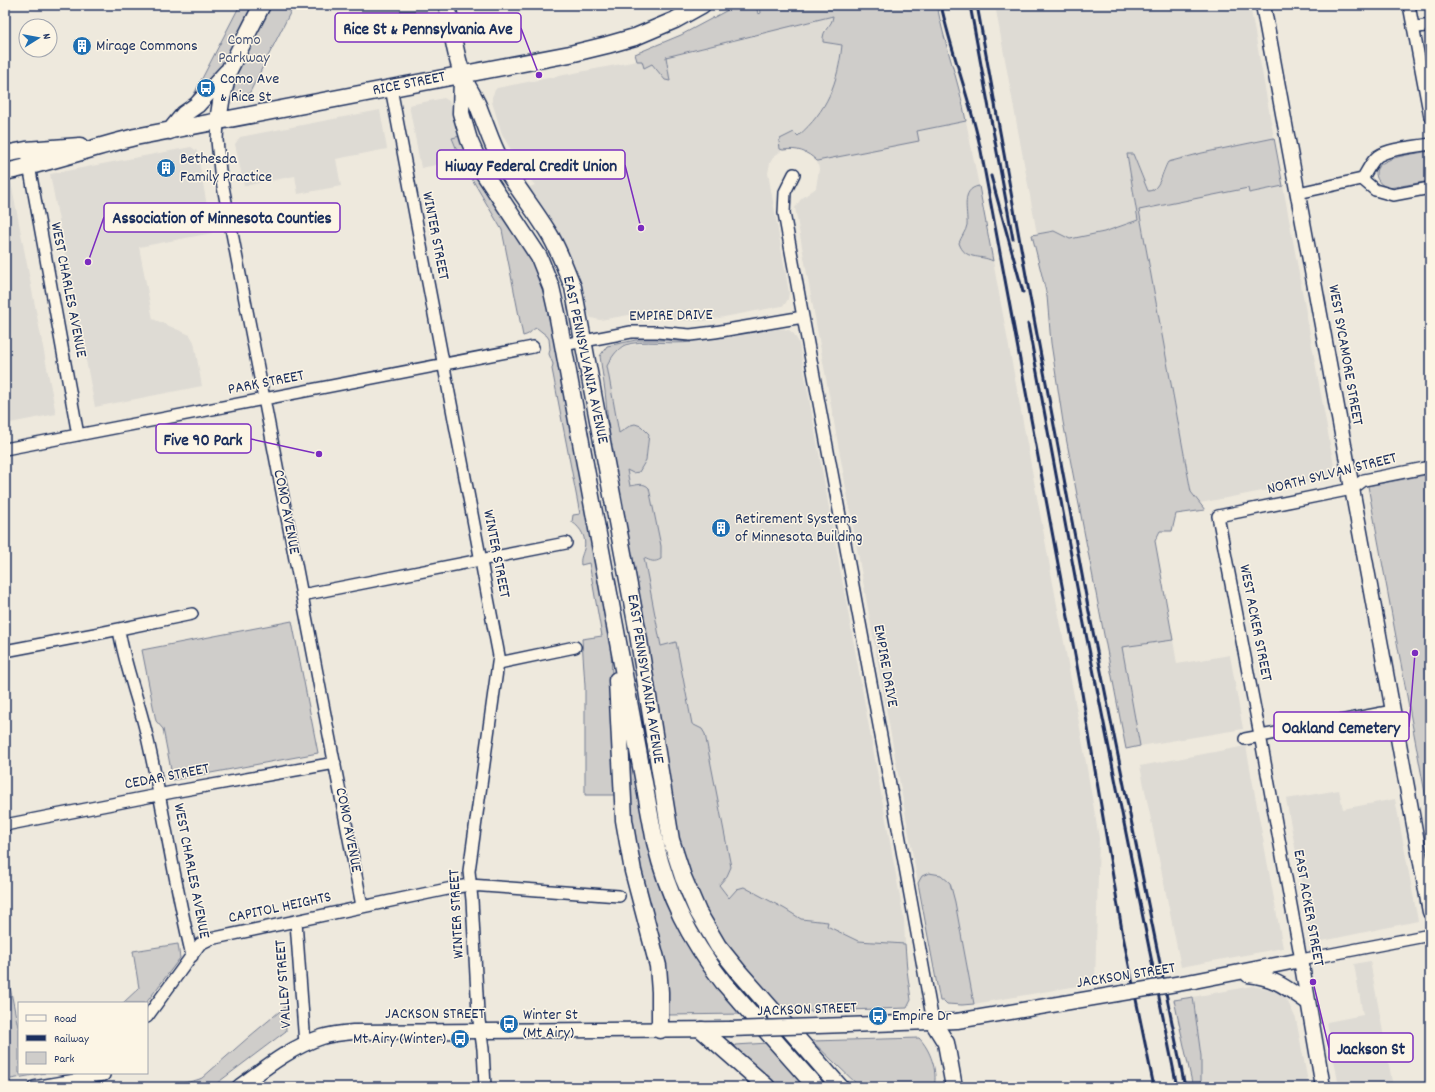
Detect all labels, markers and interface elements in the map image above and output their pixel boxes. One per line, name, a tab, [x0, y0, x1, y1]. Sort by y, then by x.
callout: Rice St & Pennsylvania Ave	[335, 13, 521, 42]
north arrow	[18, 18, 58, 58]
text: Rice St & Pennsylvania Ave	[343, 19, 513, 43]
park label: Como Parkway	[218, 29, 270, 70]
text: N	[37, 32, 54, 41]
building icon: Mirage Commons	[71, 35, 93, 57]
place label: Mirage Commons	[96, 35, 198, 58]
street label: RICE STREET	[371, 66, 448, 102]
place label: Como Ave & Rice St	[220, 68, 279, 109]
bus stop icon: Como Ave & Rice St	[195, 77, 217, 99]
place label: Bethesda Family Practice	[180, 148, 272, 189]
callout: Hiway Federal Credit Union	[437, 150, 625, 179]
text: Hiway Federal Credit Union	[445, 156, 617, 180]
building icon: Bethesda Family Practice	[155, 157, 177, 179]
street label: WINTER STREET	[415, 190, 455, 283]
callout: Association of Minnesota Counties	[104, 203, 340, 232]
text: Association of Minnesota Counties	[112, 208, 332, 232]
street label: WEST CHARLES AVENUE	[44, 220, 93, 360]
street label: EAST PENNSYLVANIA AVENUE	[556, 274, 614, 447]
street label: WEST SYCAMORE STREET	[1321, 283, 1369, 428]
street label: EMPIRE DRIVE	[629, 304, 714, 328]
street label: PARK STREET	[226, 364, 307, 402]
callout: Five 90 Park	[156, 424, 251, 453]
text: Five 90 Park	[163, 430, 243, 454]
street label: NORTH SYLVAN STREET	[1265, 447, 1400, 501]
street label: COMO AVENUE	[267, 468, 306, 557]
street label: WINTER STREET	[476, 508, 516, 601]
place label: Retirement Systems of Minnesota Building	[735, 508, 863, 549]
building icon: Retirement Systems of Minnesota Building	[710, 517, 732, 539]
street label: WEST ACKER STREET	[1232, 563, 1278, 684]
street label: EAST PENNSYLVANIA AVENUE	[620, 593, 670, 766]
street label: EMPIRE DRIVE	[866, 623, 904, 710]
callout: Oakland Cemetery	[1274, 712, 1409, 741]
text: Oakland Cemetery	[1282, 718, 1401, 742]
street label: CEDAR STREET	[123, 757, 212, 796]
street label: COMO AVENUE	[329, 786, 368, 875]
street label: WEST CHARLES AVENUE	[167, 801, 216, 941]
street label: EAST ACKER STREET	[1286, 848, 1330, 969]
street label: WINTER STREET	[443, 868, 471, 959]
street label: CAPITOL HEIGHTS	[226, 886, 334, 930]
street label: VALLEY STREET	[269, 938, 299, 1029]
street label: JACKSON STREET	[1075, 957, 1178, 995]
street label: JACKSON STREET	[757, 997, 858, 1023]
legend	[18, 1002, 148, 1074]
street label: JACKSON STREET	[385, 1003, 486, 1026]
place label: Winter St (Mt Airy)	[523, 1004, 578, 1045]
bus stop icon: Empire Dr	[867, 1005, 889, 1027]
place label: Empire Dr	[892, 1005, 951, 1028]
text: Road	[54, 1011, 76, 1028]
bus stop icon: Winter St (Mt Airy)	[498, 1013, 520, 1035]
place label: Mt Airy (Winter)	[353, 1028, 446, 1051]
bus stop icon: Mt Airy (Winter)	[449, 1028, 471, 1050]
text: Railway	[54, 1031, 90, 1048]
callout: Jackson St	[1329, 1033, 1413, 1062]
text: Jackson St	[1337, 1039, 1406, 1063]
text: Park	[54, 1051, 75, 1068]

